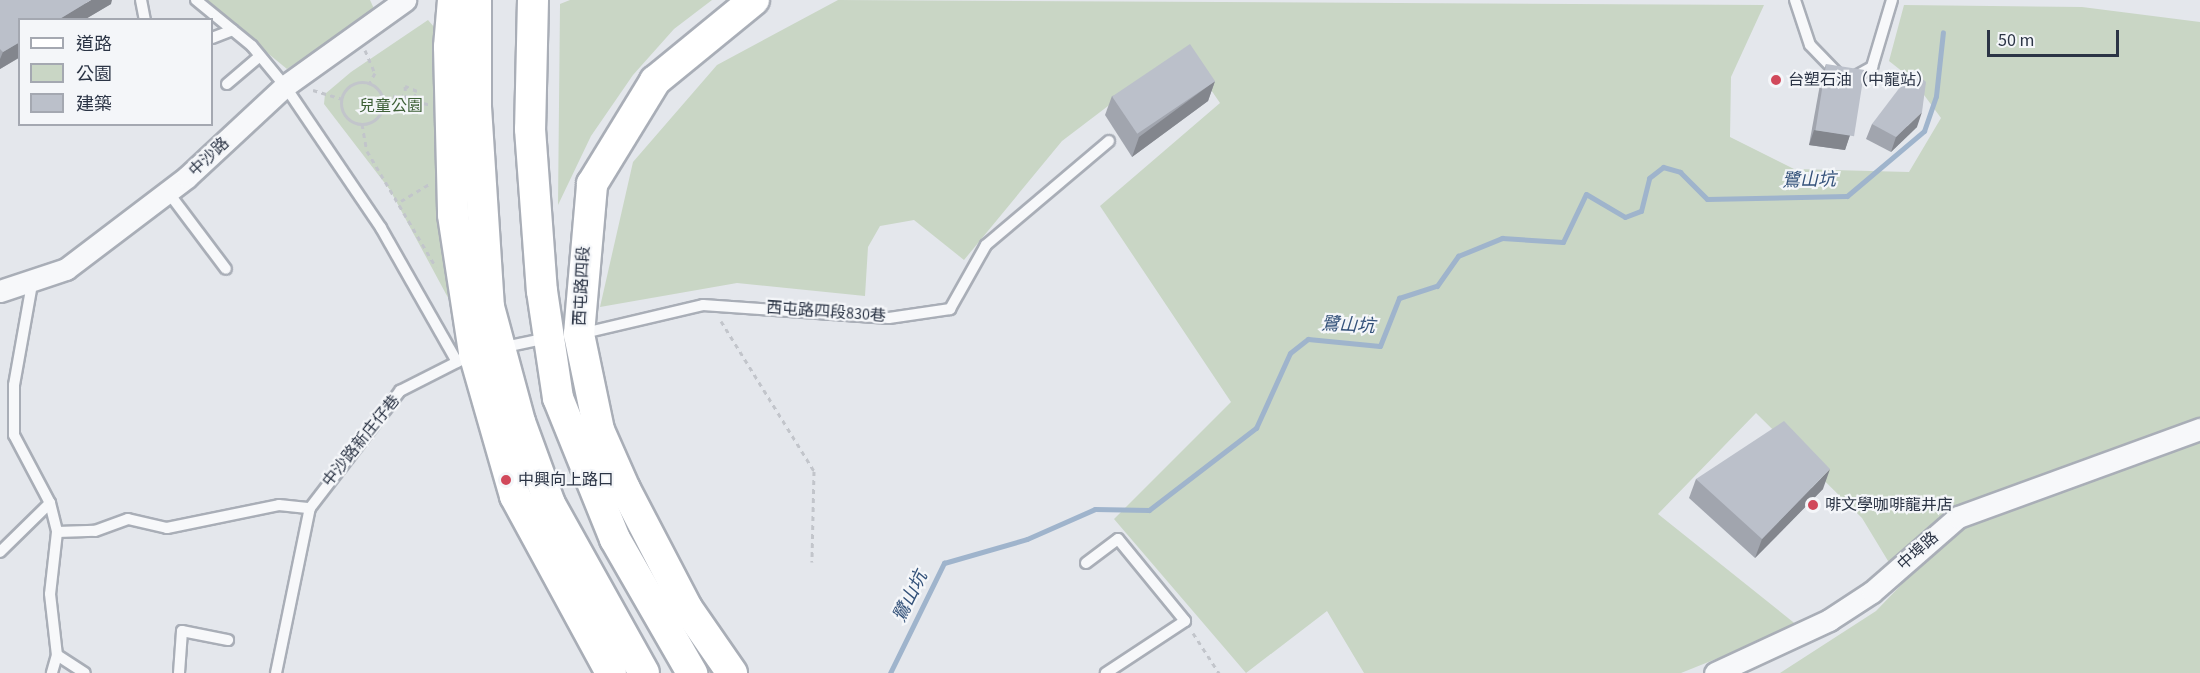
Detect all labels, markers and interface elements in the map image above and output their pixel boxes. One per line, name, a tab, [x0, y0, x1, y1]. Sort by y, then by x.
legend	[18, 18, 213, 126]
scale bar	[1990, 18, 2122, 56]
text: 50 m	[1998, 28, 2034, 53]
text: 道路	[76, 32, 112, 57]
text: 公園	[76, 62, 112, 87]
place label: 台塑石油（中龍站）	[1788, 70, 1932, 90]
marker: 台塑石油（中龍站）	[1769, 73, 1783, 87]
text: 建築	[76, 92, 112, 117]
park label: 兒童公園	[359, 96, 423, 116]
street label: 中沙路	[185, 134, 233, 180]
water label: 鷺山坑	[1782, 170, 1836, 192]
street label: 西屯路四段	[570, 246, 594, 326]
street label: 西屯路四段830巷	[766, 298, 886, 326]
water label: 鷺山坑	[1320, 314, 1376, 338]
street label: 中沙路新庄仔巷	[318, 391, 404, 491]
place label: 中興向上路口	[518, 470, 614, 490]
marker: 中興向上路口	[499, 473, 513, 487]
place label: 啡文學咖啡龍井店	[1825, 495, 1953, 515]
marker: 啡文學咖啡龍井店	[1806, 498, 1820, 512]
street label: 中埠路	[1894, 528, 1942, 574]
water label: 鷺山坑	[889, 568, 933, 626]

